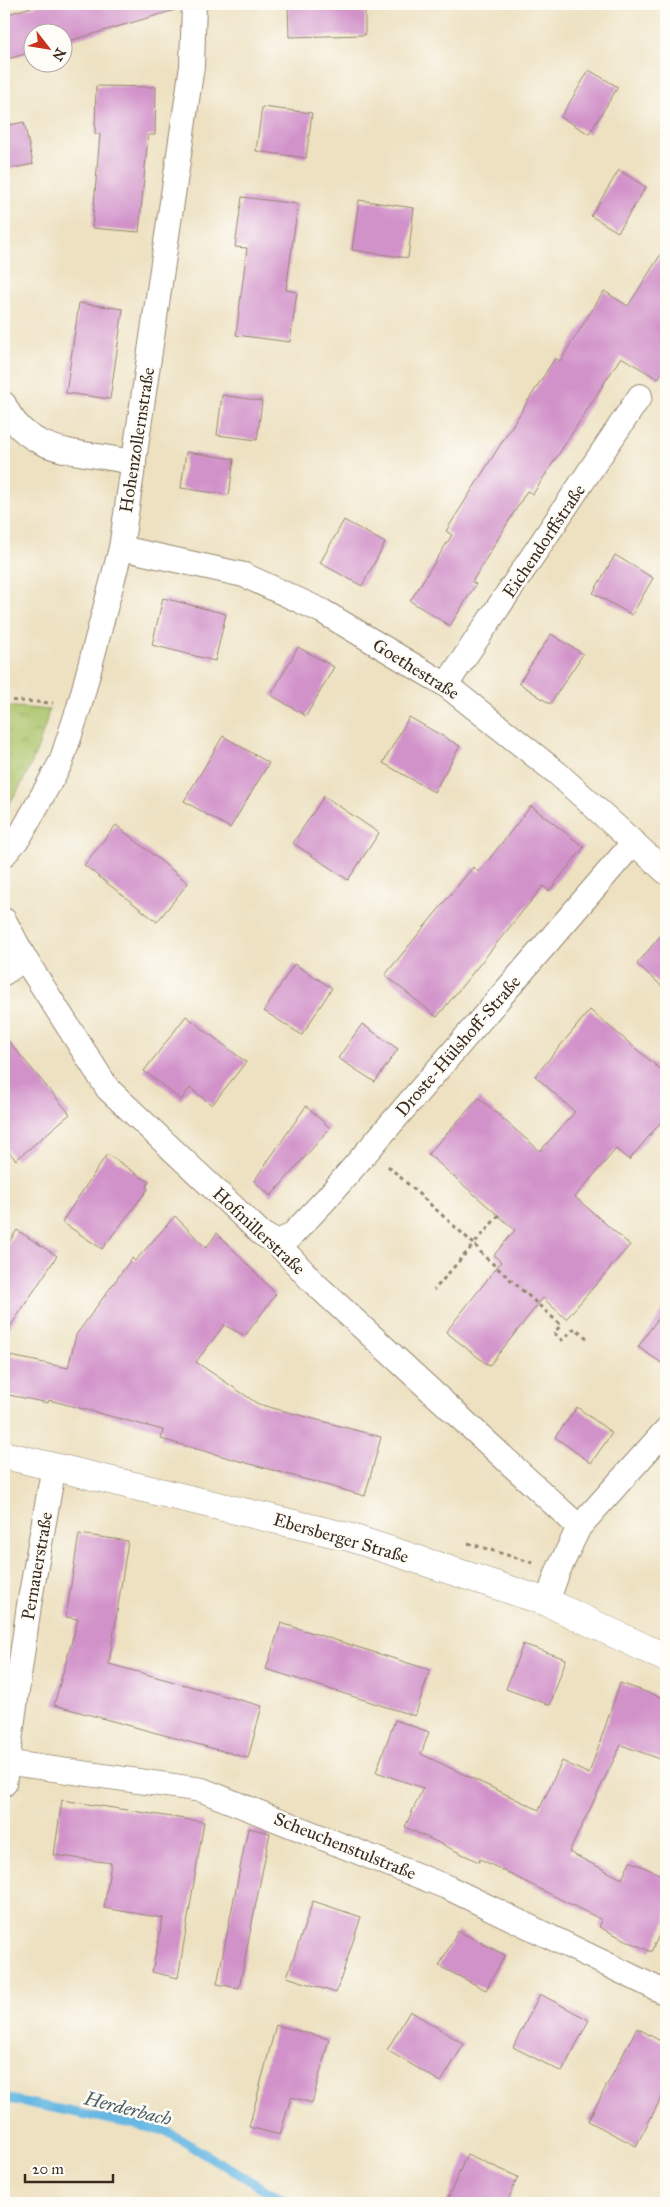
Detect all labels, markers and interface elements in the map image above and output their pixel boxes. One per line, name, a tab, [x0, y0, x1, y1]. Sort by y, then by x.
north arrow	[22, 22, 72, 72]
text: N	[48, 45, 69, 64]
street label: Hohenzollernstraße	[115, 366, 159, 514]
street label: Eichendorffstraße	[498, 480, 590, 602]
street label: Goethestraße	[369, 634, 463, 704]
street label: Droste-Hülshoff-Straße	[391, 971, 525, 1121]
street label: Hofmillerstraße	[208, 1182, 310, 1280]
street label: Ebersberger Straße	[270, 1508, 411, 1569]
street label: Pernauerstraße	[17, 1510, 57, 1622]
street label: Scheuchenstulstraße	[271, 1807, 419, 1885]
water label: Herderbach	[81, 2086, 174, 2130]
scale bar	[25, 2152, 112, 2184]
text: 20 m	[32, 2160, 64, 2178]

